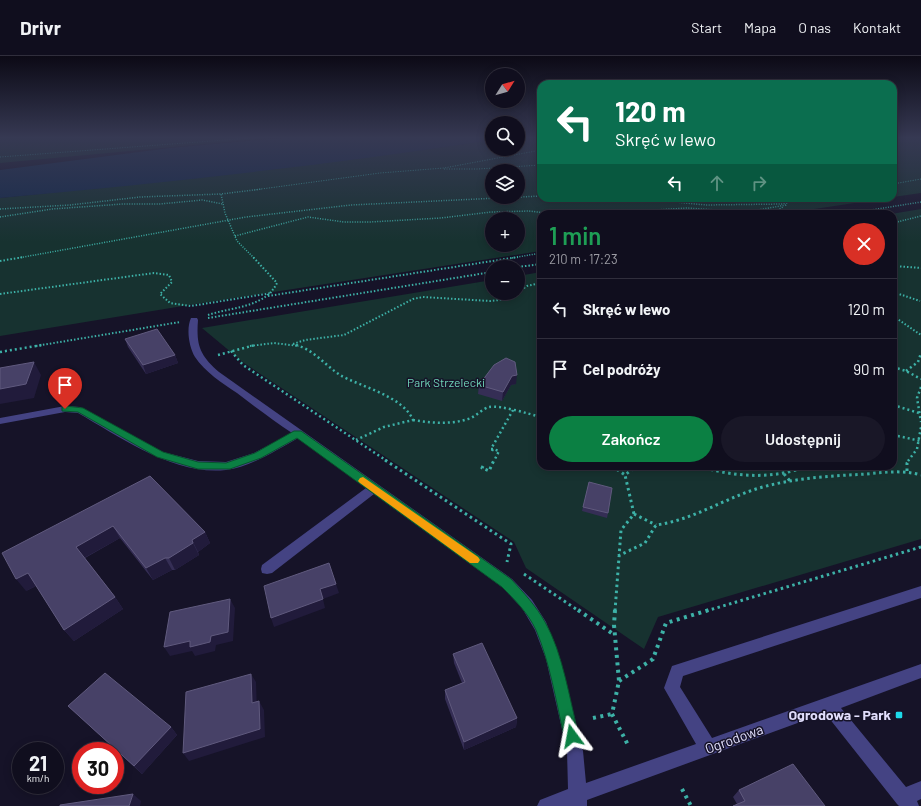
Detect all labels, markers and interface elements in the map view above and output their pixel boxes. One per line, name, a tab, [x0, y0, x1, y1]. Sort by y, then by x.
text: Drivr	[20, 16, 61, 39]
text: Start	[691, 19, 722, 36]
text: Mapa	[744, 19, 776, 36]
text: O nas	[798, 19, 831, 36]
text: Kontakt	[853, 19, 901, 36]
north arrow	[485, 68, 525, 108]
map controls	[485, 68, 525, 300]
text: 120 m	[615, 94, 686, 128]
icon: left	[549, 96, 601, 148]
button: search	[485, 116, 525, 156]
text: Skręć w lewo	[615, 128, 716, 150]
button: layers	[485, 164, 525, 204]
icon: left	[664, 172, 686, 194]
icon: ahead	[706, 172, 728, 194]
icon: right	[748, 172, 770, 194]
button: +	[485, 212, 525, 252]
text: 1 min	[549, 221, 601, 250]
button: close	[843, 223, 885, 265]
text: 210 m · 17:23	[549, 251, 618, 267]
button: −	[485, 260, 525, 300]
icon: left	[549, 298, 571, 320]
text: Skręć w lewo	[583, 300, 670, 318]
text: 120 m	[848, 300, 885, 318]
icon: arrive	[549, 358, 571, 380]
text: Cel podróży	[583, 360, 661, 378]
text: 90 m	[853, 360, 885, 378]
pin	[48, 368, 82, 409]
icon: arrive	[54, 374, 76, 396]
park label: Park Strzelecki	[407, 375, 485, 389]
button: Zakończ	[549, 416, 713, 462]
button: Udostępnij	[721, 416, 885, 462]
place label: Ogrodowa - Park	[789, 706, 892, 723]
marker: Ogrodowa - Park	[894, 710, 904, 720]
position arrow	[551, 715, 593, 757]
street label: Ogrodowa	[702, 720, 765, 757]
speed limit sign: 30	[72, 742, 124, 794]
text: 21	[29, 751, 47, 775]
text: km/h	[27, 772, 49, 784]

